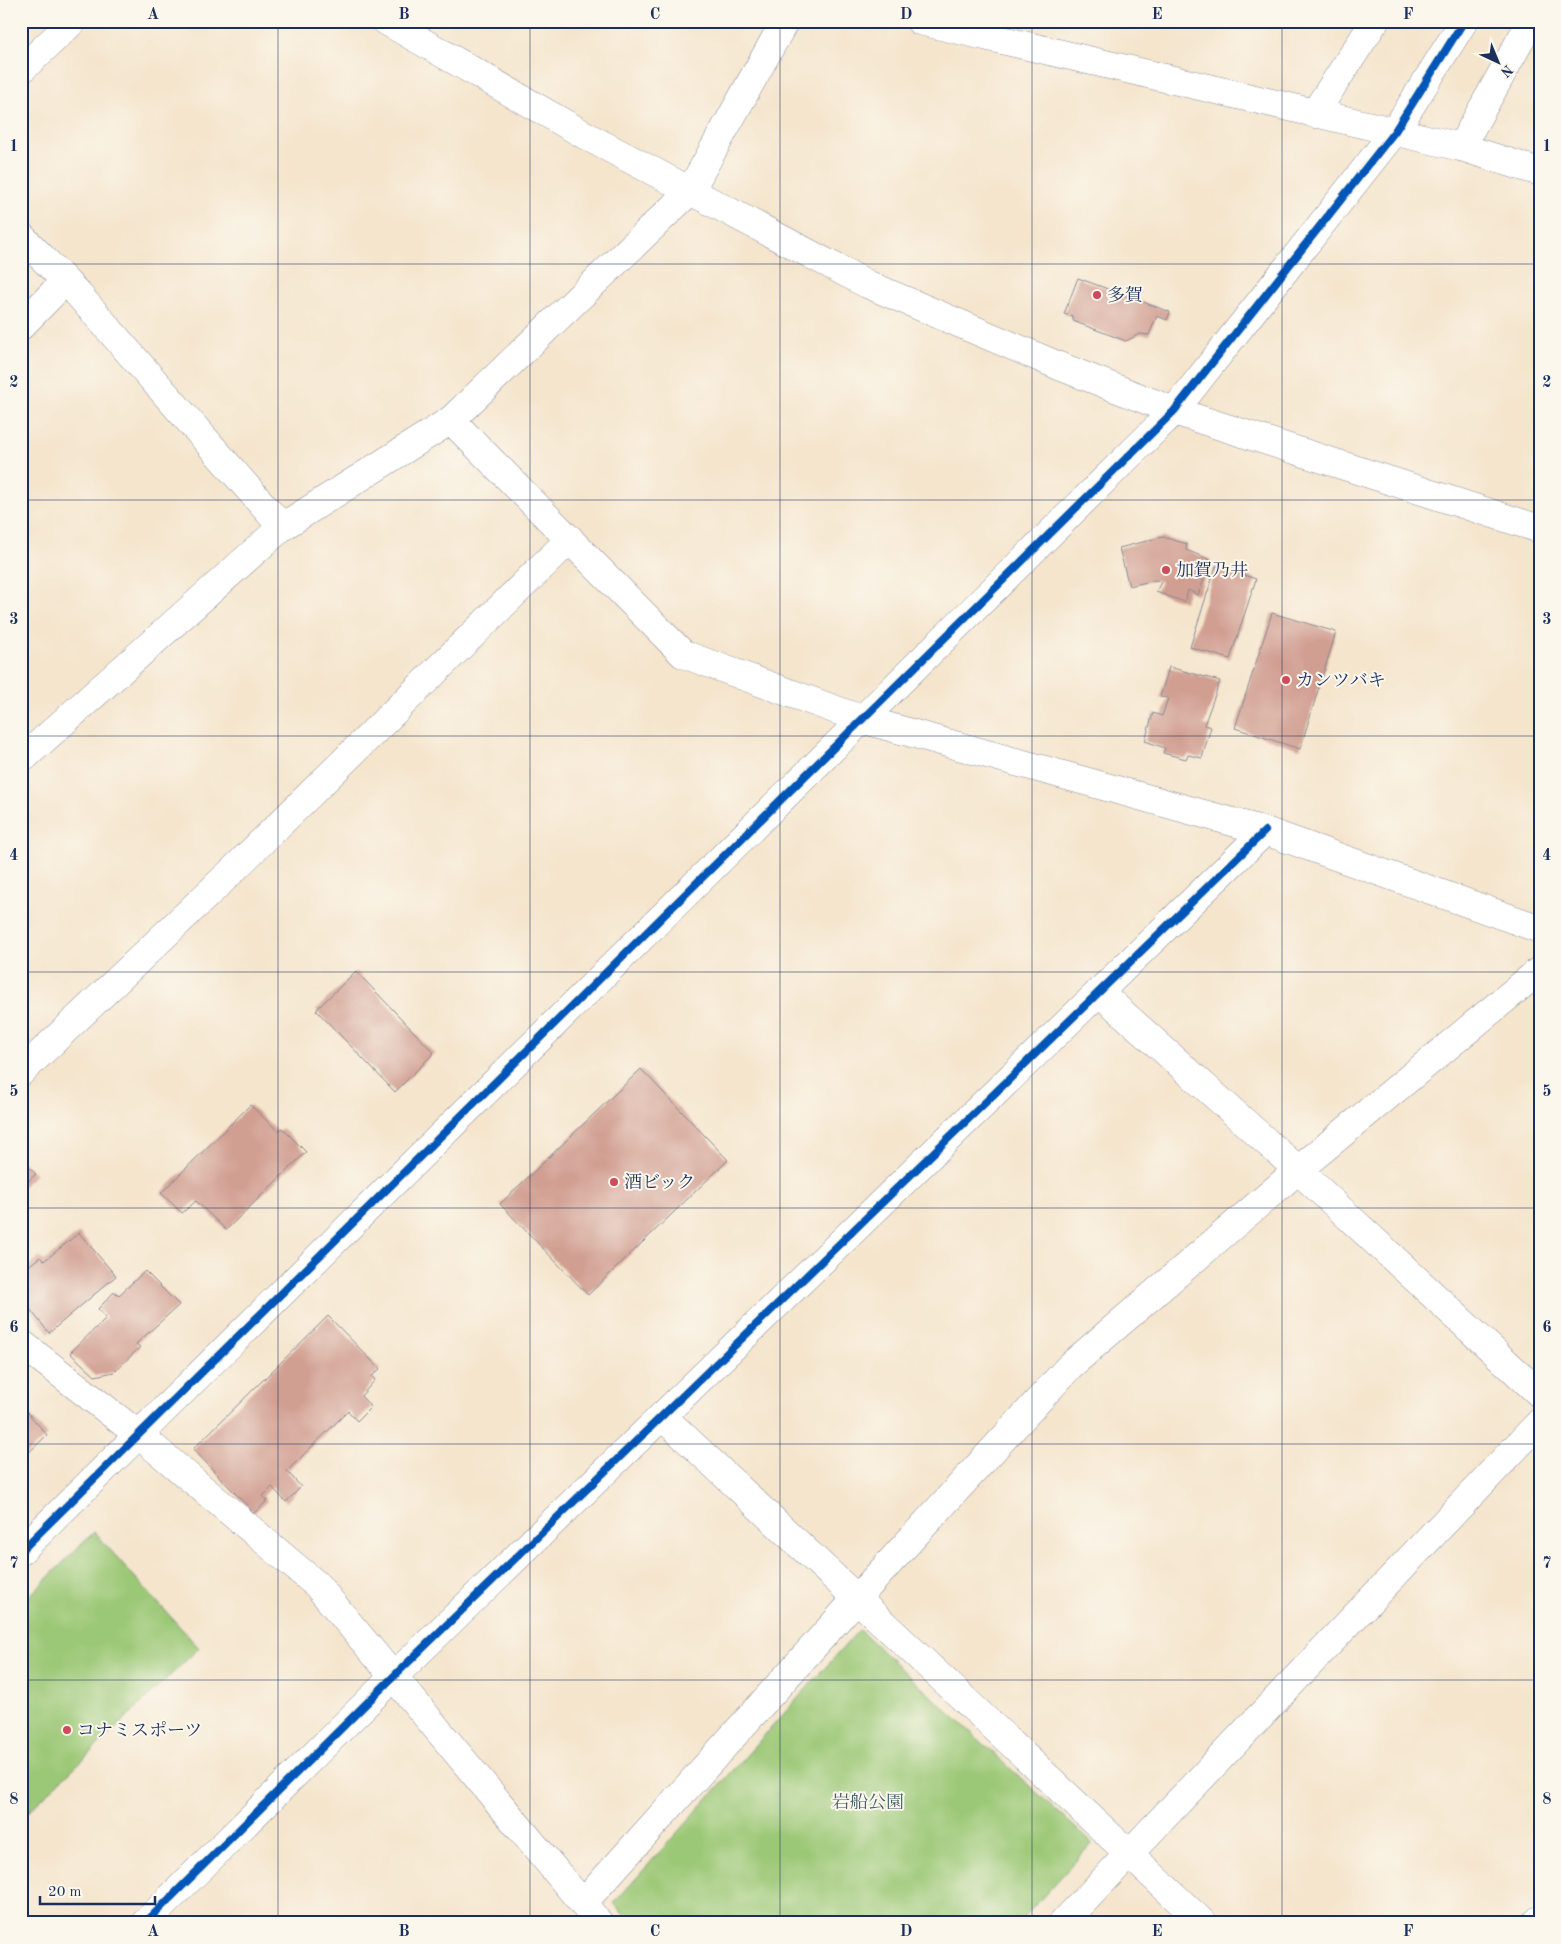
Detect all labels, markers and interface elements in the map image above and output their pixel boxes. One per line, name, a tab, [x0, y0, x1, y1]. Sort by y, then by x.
text: A	[147, 7, 159, 23]
text: B	[398, 7, 410, 23]
text: C	[650, 7, 660, 23]
text: D	[900, 7, 912, 23]
text: E	[1151, 7, 1163, 23]
text: F	[1403, 7, 1414, 23]
north arrow	[1474, 38, 1524, 88]
text: N	[1497, 62, 1515, 80]
text: 1	[9, 139, 19, 155]
text: 1	[1542, 139, 1552, 155]
place label: 多賀	[1107, 285, 1143, 305]
marker: 多賀	[1091, 289, 1103, 301]
text: 2	[9, 375, 19, 391]
text: 2	[1542, 375, 1552, 391]
place label: 加賀乃井	[1176, 560, 1248, 580]
marker: 加賀乃井	[1160, 564, 1172, 576]
text: 3	[9, 612, 19, 628]
text: 3	[1542, 612, 1552, 628]
place label: カンツバキ	[1296, 672, 1386, 690]
marker: カンツバキ	[1280, 674, 1292, 686]
text: 4	[9, 848, 19, 864]
text: 4	[1542, 848, 1552, 864]
text: 5	[9, 1084, 19, 1100]
text: 5	[1542, 1084, 1552, 1100]
place label: 酒ビック	[624, 1173, 695, 1192]
marker: 酒ビック	[608, 1176, 620, 1188]
text: 6	[9, 1320, 19, 1336]
text: 6	[1542, 1320, 1552, 1336]
text: 7	[9, 1556, 19, 1572]
text: 7	[1542, 1556, 1552, 1572]
place label: コナミスポーツ	[77, 1721, 202, 1740]
marker: コナミスポーツ	[61, 1724, 73, 1736]
text: 8	[9, 1792, 19, 1808]
park label: 岩船公園	[832, 1792, 904, 1812]
text: 8	[1542, 1792, 1552, 1808]
scale bar	[40, 1874, 155, 1906]
text: 20 m	[48, 1885, 82, 1900]
text: A	[147, 1924, 159, 1940]
text: B	[398, 1924, 410, 1940]
text: C	[650, 1924, 660, 1940]
text: D	[900, 1924, 912, 1940]
text: E	[1151, 1924, 1163, 1940]
text: F	[1403, 1924, 1414, 1940]

